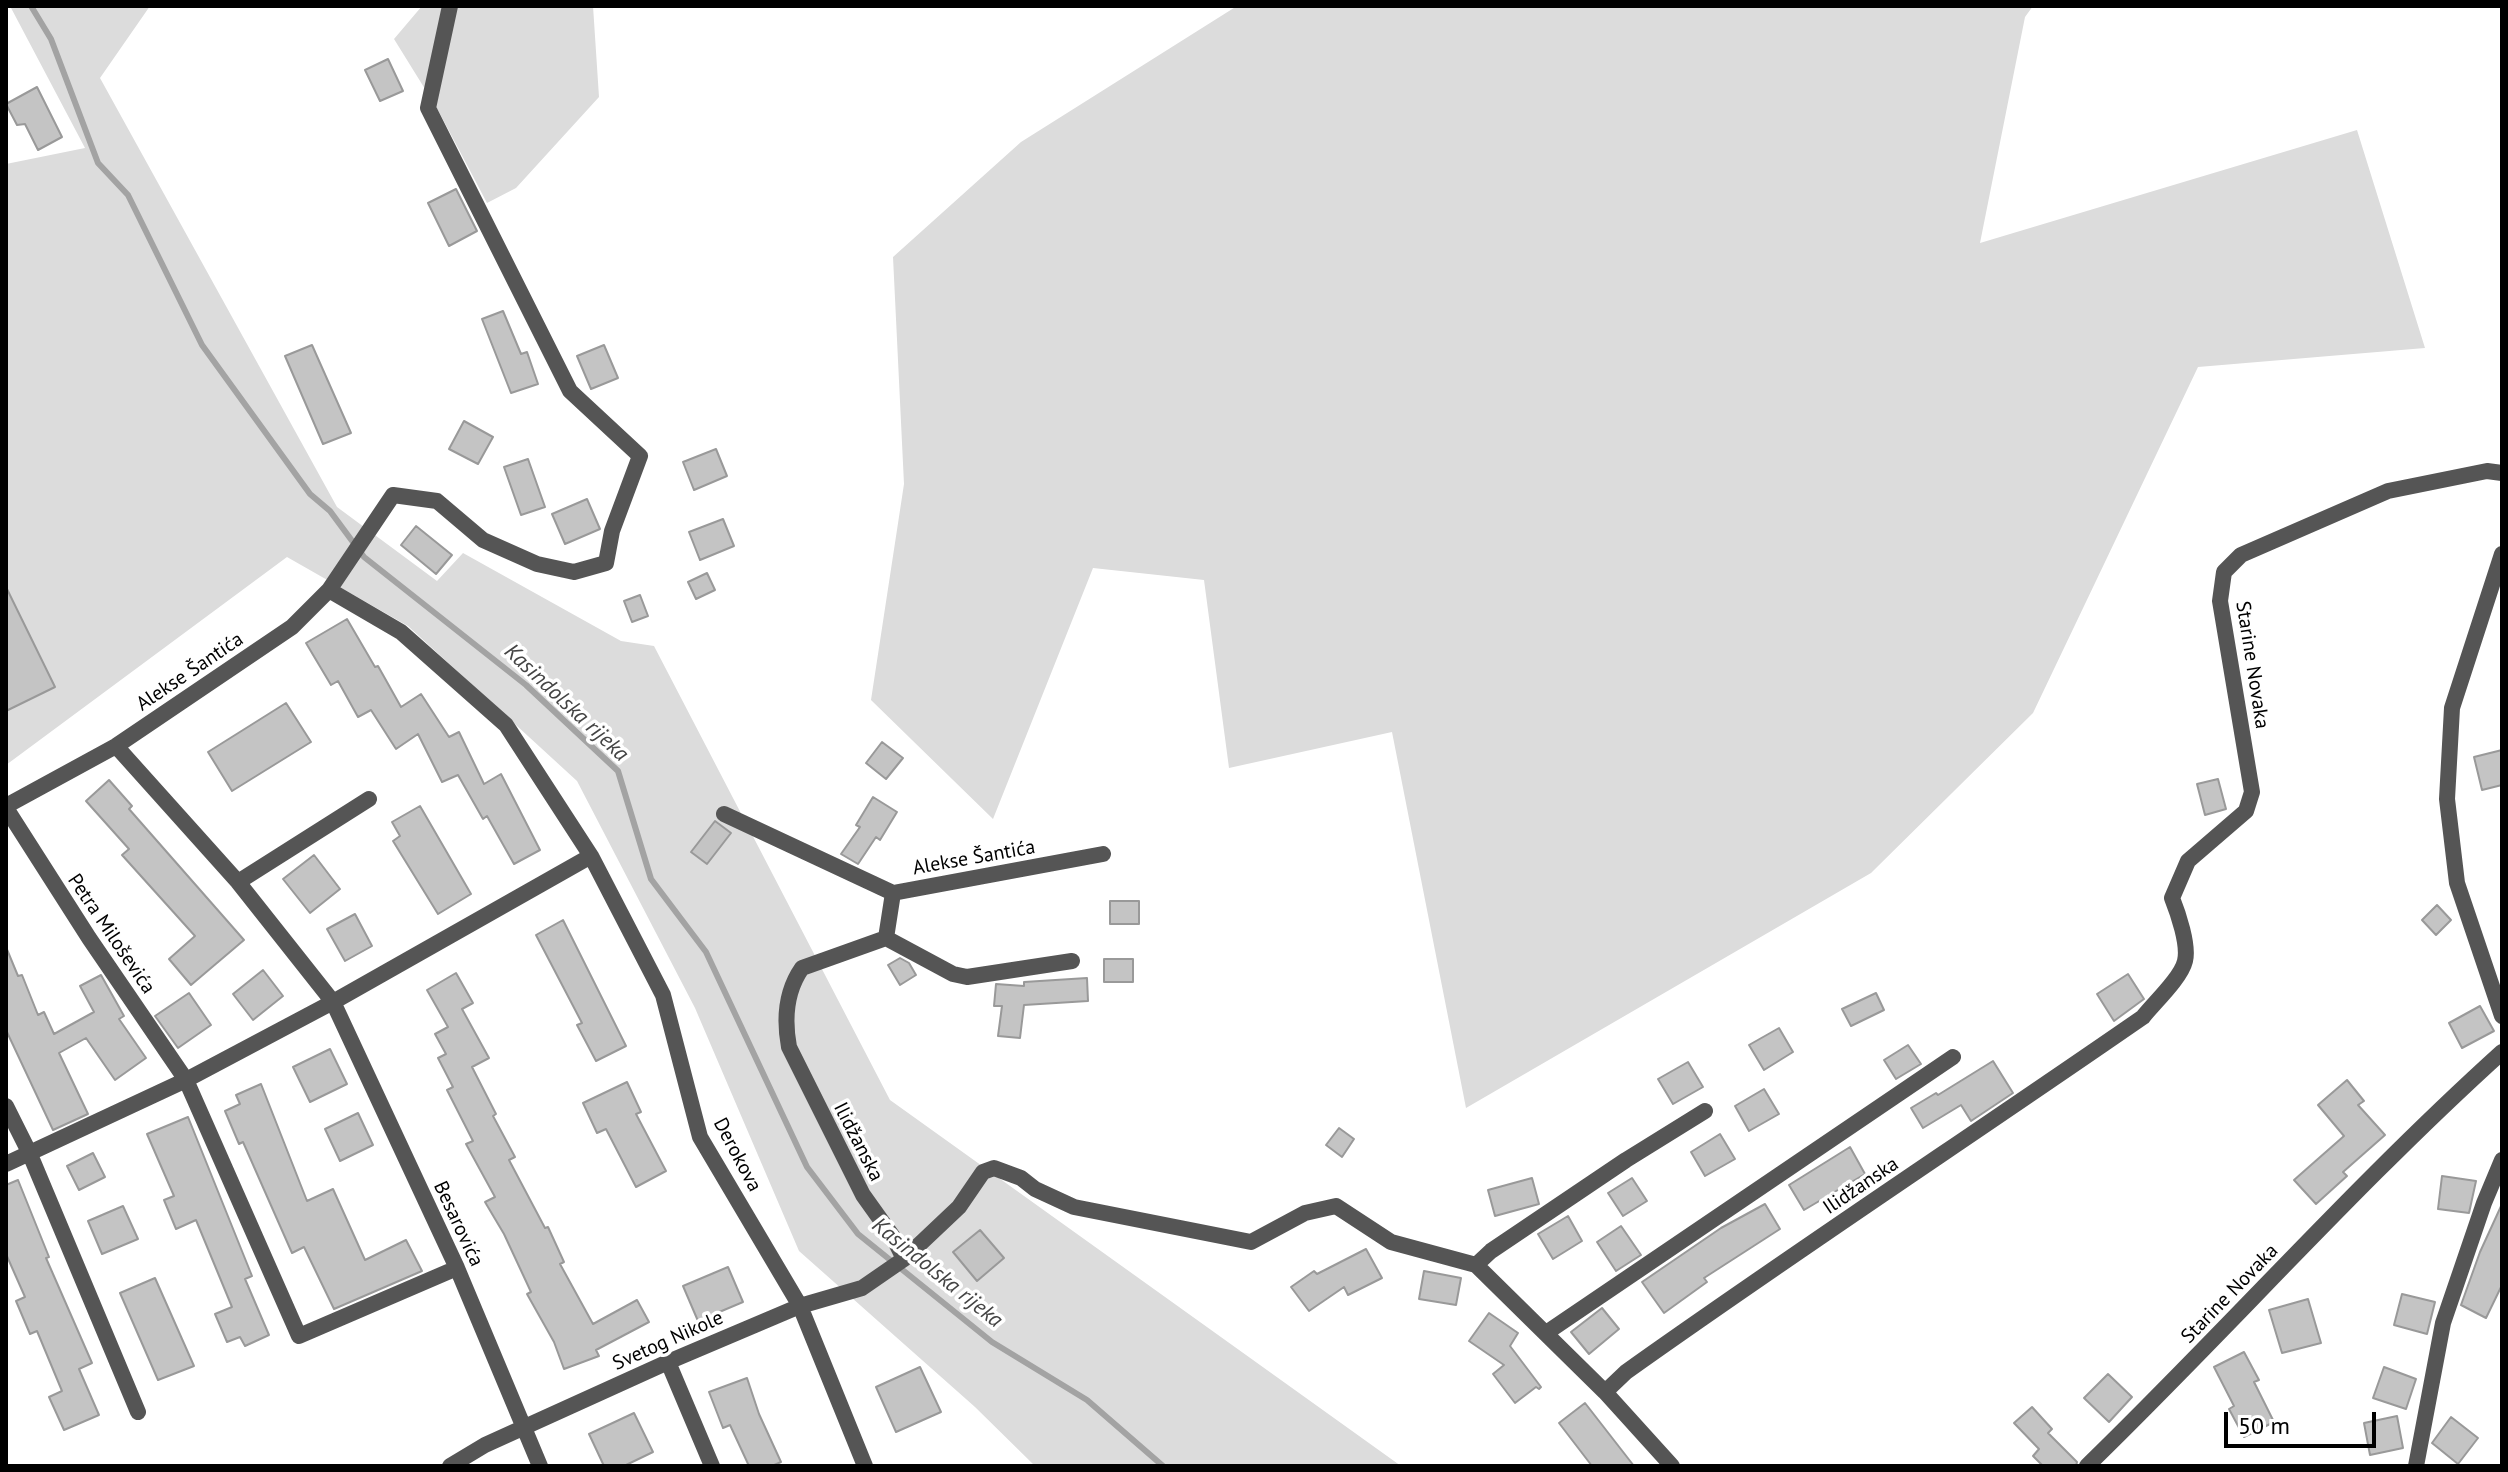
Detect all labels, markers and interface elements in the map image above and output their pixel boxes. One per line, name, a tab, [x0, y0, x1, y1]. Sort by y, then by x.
street label: Starine Novaka	[2230, 599, 2274, 731]
street label: Alekse Šantića	[132, 627, 248, 717]
water label: Kasindolska rijeka	[498, 639, 634, 767]
street label: Alekse Šantića	[911, 835, 1037, 881]
street label: Petra Miloševića	[62, 870, 160, 998]
street label: Ilidžanska	[828, 1098, 888, 1186]
street label: Derokova	[708, 1114, 766, 1196]
street label: Ilidžanska	[1819, 1152, 1903, 1220]
street label: Besarovića	[428, 1178, 488, 1270]
water label: Kasindolska rijeka	[866, 1212, 1008, 1334]
street label: Starine Novaka	[2177, 1239, 2283, 1349]
street label: Svetog Nikole	[609, 1306, 727, 1376]
scale bar	[2228, 1396, 2380, 1446]
text: 50 m	[2238, 1410, 2290, 1441]

